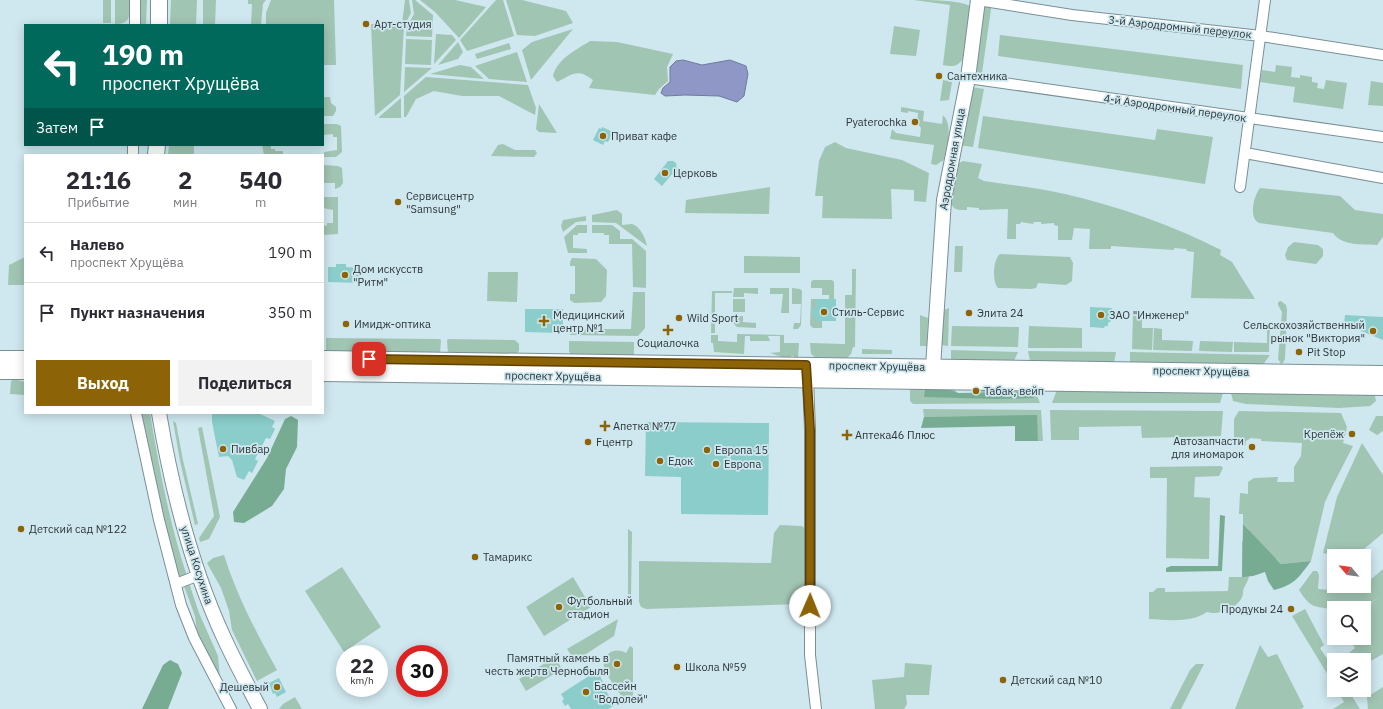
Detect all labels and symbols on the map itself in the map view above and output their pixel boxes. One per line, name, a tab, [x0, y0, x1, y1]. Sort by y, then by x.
street label: 3-й Аэродромный переулок	[1108, 13, 1252, 41]
place label: Арт-студия	[374, 17, 432, 31]
marker: Арт-студия	[361, 19, 371, 29]
place label: Сантехника	[947, 69, 1008, 83]
marker: Сантехника	[934, 71, 944, 81]
street label: 4-й Аэродромный переулок	[1103, 91, 1247, 125]
street label: Аэродромная улица	[936, 107, 968, 211]
place label: Pyaterochka	[846, 115, 907, 129]
marker: Pyaterochka	[910, 117, 920, 127]
place label: Приват кафе	[611, 129, 677, 143]
marker: Приват кафе	[598, 131, 608, 141]
place label: Церковь	[673, 166, 718, 180]
marker: Церковь	[660, 168, 670, 178]
place label: Сервисцентр "Samsung"	[406, 189, 474, 216]
marker: Сервисцентр "Samsung"	[393, 197, 403, 207]
place label: Дом искусств "Ритм"	[353, 262, 423, 289]
marker: Дом искусств "Ритм"	[340, 270, 350, 280]
place label: Стиль-Сервис	[832, 305, 905, 319]
place label: Элита 24	[977, 306, 1024, 320]
marker: Стиль-Сервис	[819, 307, 829, 317]
place label: Медицинский центр №1	[553, 308, 625, 335]
marker: Элита 24	[964, 308, 974, 318]
place label: ЗАО "Инженер"	[1109, 308, 1189, 322]
marker: ЗАО "Инженер"	[1096, 310, 1106, 320]
place label: Wild Sport	[687, 311, 739, 325]
marker: Wild Sport	[674, 313, 684, 323]
marker: Медицинский центр №1	[538, 315, 550, 327]
place label: Имидж-оптика	[354, 317, 431, 331]
place label: Сельскохозяйственный рынок "Виктория"	[1243, 318, 1365, 345]
marker: Имидж-оптика	[341, 319, 351, 329]
marker: Социалочка	[663, 325, 673, 335]
marker: Сельскохозяйственный рынок "Виктория"	[1368, 326, 1378, 336]
place label: Социалочка	[637, 336, 699, 350]
pin	[352, 342, 386, 376]
place label: Pit Stop	[1307, 345, 1346, 359]
marker: Pit Stop	[1294, 347, 1304, 357]
street label: проспект Хрущёва	[829, 358, 925, 374]
street label: проспект Хрущёва	[1153, 363, 1249, 379]
street label: проспект Хрущёва	[505, 368, 601, 384]
place label: Табак, вейп	[984, 384, 1044, 398]
marker: Табак, вейп	[971, 386, 981, 396]
place label: Апетка №77	[613, 419, 676, 433]
marker: Апетка №77	[600, 421, 610, 431]
place label: Крепёж	[1304, 427, 1345, 441]
place label: Аптека46 Плюс	[855, 428, 935, 442]
marker: Крепёж	[1347, 429, 1357, 439]
marker: Аптека46 Плюс	[842, 430, 852, 440]
place label: Автозапчасти для иномарок	[1171, 434, 1244, 461]
place label: Fцентр	[596, 435, 633, 449]
marker: Fцентр	[583, 437, 593, 447]
place label: Пивбар	[231, 442, 270, 456]
marker: Автозапчасти для иномарок	[1247, 442, 1257, 452]
place label: Европа 15	[715, 443, 768, 457]
marker: Пивбар	[218, 444, 228, 454]
marker: Европа 15	[702, 445, 712, 455]
place label: Едок	[668, 454, 693, 468]
marker: Едок	[655, 456, 665, 466]
place label: Европа	[724, 457, 761, 471]
marker: Европа	[711, 459, 721, 469]
place label: Детский сад №122	[29, 522, 127, 536]
marker: Детский сад №122	[16, 524, 26, 534]
street label: улица Косухина	[178, 524, 216, 606]
north arrow	[1327, 549, 1371, 593]
place label: Тамарикс	[483, 550, 533, 564]
marker: Тамарикс	[470, 552, 480, 562]
position arrow	[789, 585, 831, 627]
place label: Футбольный стадион	[567, 594, 632, 621]
marker: Футбольный стадион	[554, 602, 564, 612]
place label: Продукы 24	[1221, 602, 1283, 616]
marker: Продукы 24	[1286, 604, 1296, 614]
speed limit sign: 30	[396, 645, 448, 697]
place label: Памятный камень в честь жертв Чернобыля	[485, 651, 609, 678]
marker: Памятный камень в честь жертв Чернобыля	[612, 659, 622, 669]
place label: Школа №59	[685, 660, 747, 674]
marker: Школа №59	[672, 662, 682, 672]
place label: Детский сад №10	[1011, 673, 1102, 687]
marker: Детский сад №10	[998, 675, 1008, 685]
place label: Бассейн "Водолей"	[594, 679, 648, 706]
place label: Дешевый	[220, 680, 269, 694]
marker: Дешевый	[272, 682, 282, 692]
marker: Бассейн "Водолей"	[581, 687, 591, 697]

